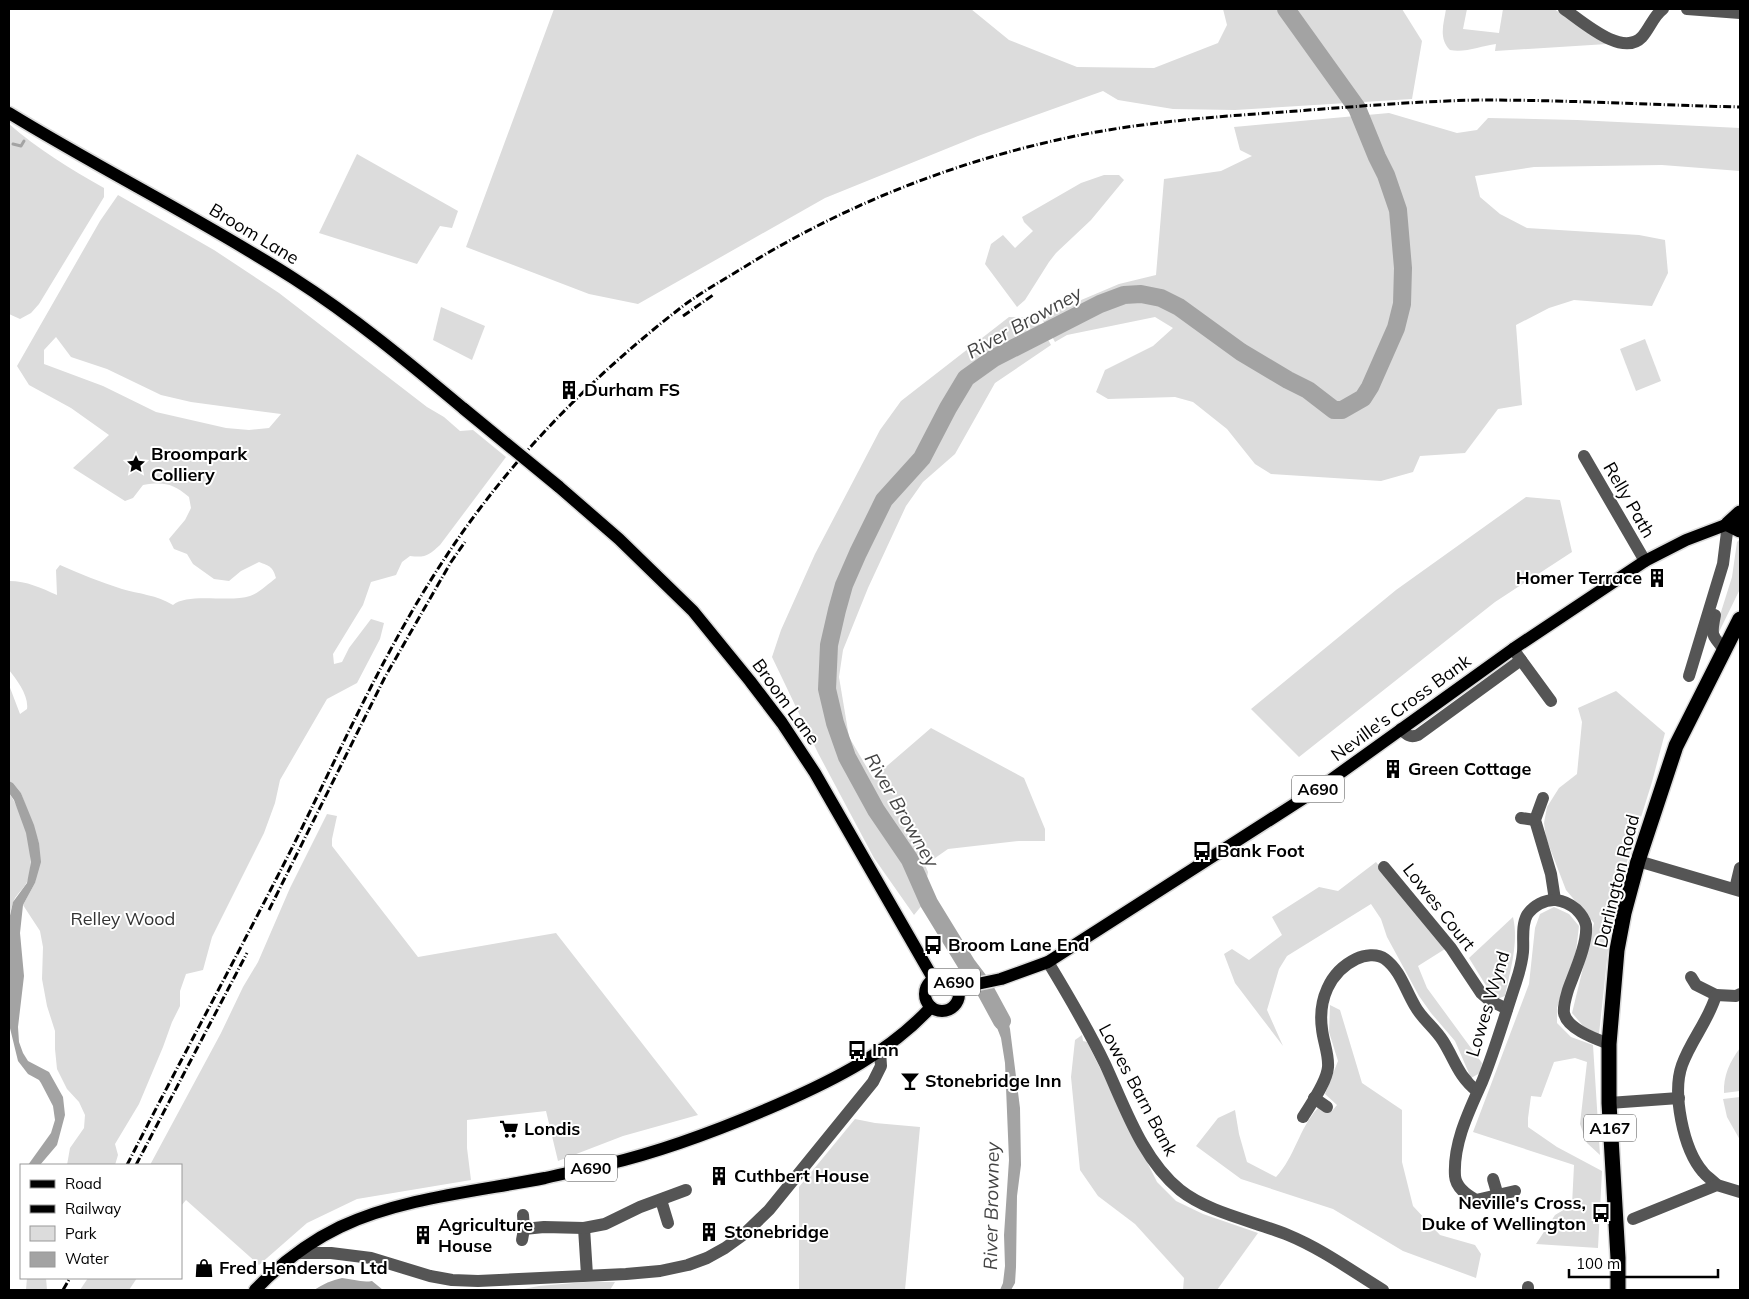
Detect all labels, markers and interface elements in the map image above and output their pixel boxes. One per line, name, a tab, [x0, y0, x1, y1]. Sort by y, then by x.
street label: Broom Lane	[205, 198, 303, 269]
water label: River Browney	[962, 280, 1087, 364]
place label: Durham FS	[584, 378, 680, 401]
building icon: Durham FS	[558, 379, 580, 401]
place label: Broompark Colliery	[151, 442, 248, 486]
place icon: Broompark Colliery	[125, 453, 147, 475]
street label: Relly Path	[1599, 458, 1660, 542]
place label: Homer Terrace	[1516, 566, 1642, 589]
building icon: Homer Terrace	[1646, 567, 1668, 589]
street label: Neville's Cross Bank	[1326, 649, 1476, 766]
street label: Broom Lane	[748, 654, 825, 749]
water label: River Browney	[860, 748, 945, 872]
place label: Green Cottage	[1408, 757, 1532, 780]
building icon: Green Cottage	[1382, 758, 1404, 780]
road number: A690	[1292, 776, 1344, 802]
street label: Darlington Road	[1589, 812, 1644, 950]
place label: Bank Foot	[1217, 839, 1304, 862]
bus stop icon: Bank Foot	[1191, 840, 1213, 862]
street label: Lowes Court	[1398, 858, 1481, 955]
park label: Relley Wood	[71, 907, 175, 930]
place label: Broom Lane End	[948, 933, 1089, 956]
bus stop icon: Broom Lane End	[922, 934, 944, 956]
street label: Lowes Wynd	[1461, 948, 1514, 1059]
road number: A690	[928, 969, 980, 996]
street label: Lowes Barn Bank	[1094, 1020, 1183, 1160]
place label: Inn	[872, 1038, 899, 1061]
bus stop icon: Inn	[846, 1039, 868, 1061]
place label: Stonebridge Inn	[925, 1069, 1062, 1092]
bar icon: Stonebridge Inn	[899, 1070, 921, 1092]
road number: A167	[1584, 1114, 1636, 1142]
place label: Londis	[524, 1117, 580, 1140]
supermarket icon: Londis	[498, 1118, 520, 1140]
water label: River Browney	[978, 1141, 1004, 1270]
road number: A690	[565, 1154, 617, 1182]
legend	[20, 1164, 182, 1279]
place label: Cuthbert House	[734, 1164, 869, 1187]
building icon: Cuthbert House	[708, 1165, 730, 1187]
text: Road	[65, 1174, 102, 1193]
place label: Neville's Cross, Duke of Wellington	[1422, 1191, 1586, 1235]
text: Railway	[65, 1199, 121, 1218]
bus stop icon: Neville's Cross, Duke of Wellington	[1590, 1202, 1612, 1224]
place label: Agriculture House	[438, 1213, 533, 1257]
place label: Stonebridge	[724, 1220, 829, 1243]
building icon: Stonebridge	[698, 1221, 720, 1243]
text: Park	[65, 1224, 97, 1243]
building icon: Agriculture House	[412, 1224, 434, 1246]
scale bar	[1569, 1246, 1718, 1278]
text: Water	[65, 1249, 109, 1268]
text: 100 m	[1576, 1254, 1620, 1273]
place label: Fred Henderson Ltd	[219, 1256, 388, 1279]
shop icon: Fred Henderson Ltd	[193, 1257, 215, 1279]

